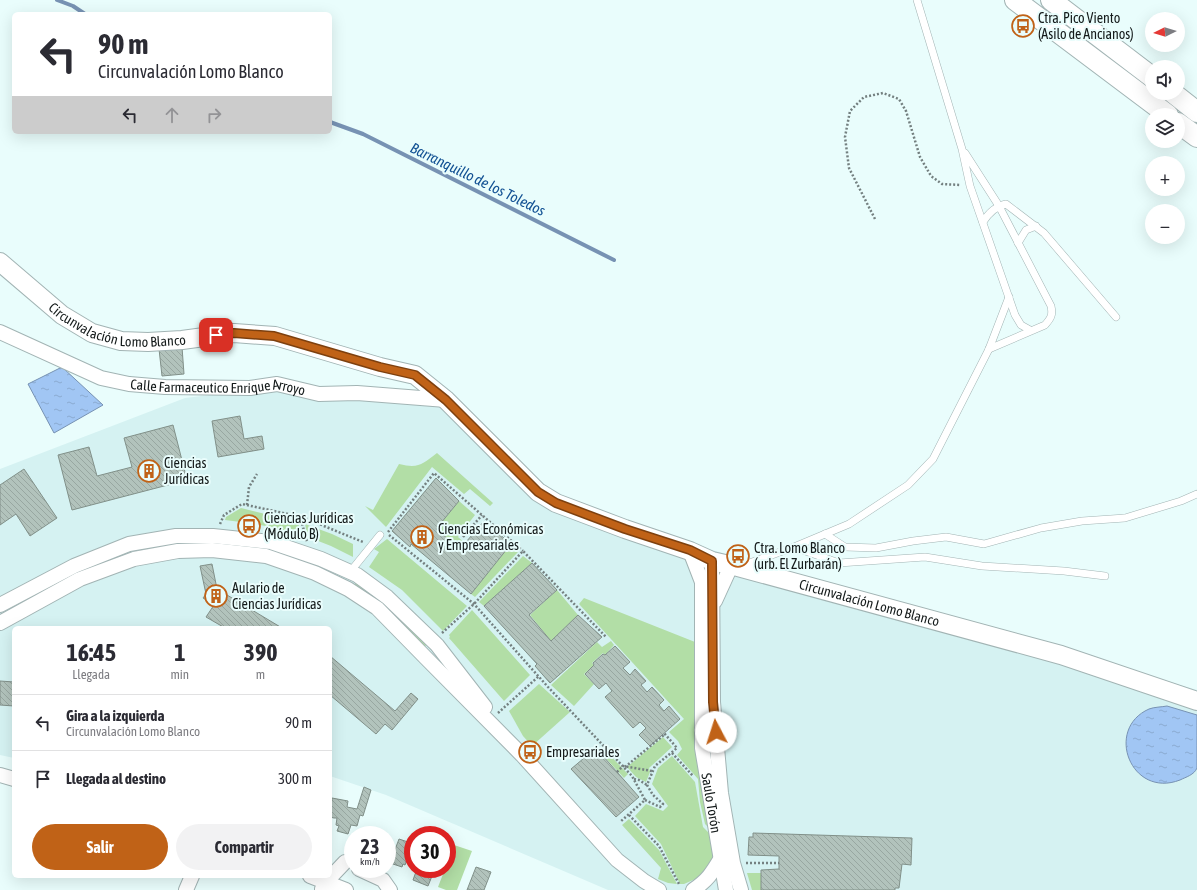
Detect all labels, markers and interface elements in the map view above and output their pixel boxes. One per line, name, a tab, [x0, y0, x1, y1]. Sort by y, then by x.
place label: Ctra. Pico Viento (Asilo de Ancianos)	[1038, 10, 1134, 42]
north arrow	[1145, 12, 1185, 52]
map controls	[1145, 12, 1185, 244]
bus stop icon: Ctra. Pico Viento (Asilo de Ancianos)	[1010, 13, 1036, 39]
icon: left	[32, 28, 84, 80]
text: 90 m	[98, 28, 148, 60]
button: sound	[1145, 60, 1185, 100]
text: Circunvalación Lomo Blanco	[98, 61, 284, 82]
icon: left	[119, 104, 141, 126]
icon: ahead	[161, 104, 183, 126]
icon: right	[203, 104, 225, 126]
button: layers	[1145, 108, 1185, 148]
water label: Barranquillo de los Toledos	[408, 139, 548, 219]
button: +	[1145, 156, 1185, 196]
button: −	[1145, 204, 1185, 244]
street label: Circunvalación Lomo Blanco	[45, 299, 187, 350]
pin	[199, 318, 233, 352]
icon: arrive	[205, 324, 227, 346]
street label: Calle Farmaceutico Enrique Arroyo	[130, 376, 307, 398]
place label: Ciencias Jurídicas	[164, 455, 209, 487]
building icon: Ciencias Jurídicas	[136, 458, 162, 484]
place label: Ciencias Jurídicas (Módulo B)	[264, 510, 354, 542]
bus stop icon: Ciencias Jurídicas (Módulo B)	[236, 513, 262, 539]
place label: Ciencias Económicas y Empresariales	[438, 521, 544, 553]
building icon: Ciencias Económicas y Empresariales	[409, 524, 435, 550]
place label: Ctra. Lomo Blanco (urb. El Zurbarán)	[754, 540, 845, 572]
bus stop icon: Ctra. Lomo Blanco (urb. El Zurbarán)	[725, 543, 751, 569]
street label: Circunvalación Lomo Blanco	[797, 576, 941, 630]
place label: Aulario de Ciencias Jurídicas	[232, 580, 322, 612]
building icon: Aulario de Ciencias Jurídicas	[203, 583, 229, 609]
text: 16:45	[67, 639, 116, 666]
text: 1	[174, 639, 185, 666]
text: 390	[244, 639, 277, 666]
text: Llegada	[72, 667, 110, 682]
text: min	[170, 667, 189, 682]
text: m	[256, 667, 265, 682]
text: Gira a la izquierda	[66, 707, 164, 724]
position arrow	[695, 711, 737, 753]
icon: left	[32, 712, 54, 734]
text: 90 m	[285, 714, 312, 731]
text: Circunvalación Lomo Blanco	[66, 724, 200, 739]
bus stop icon: Empresariales	[517, 739, 543, 765]
place label: Empresariales	[546, 744, 619, 760]
icon: arrive	[32, 768, 54, 790]
text: Llegada al destino	[66, 770, 166, 787]
text: 300 m	[278, 770, 312, 787]
street label: Saulo Torón	[698, 772, 724, 834]
button: Salir	[32, 824, 168, 870]
button: Compartir	[176, 824, 312, 870]
speed limit sign: 30	[404, 826, 456, 878]
text: 23	[361, 835, 379, 858]
text: km/h	[360, 856, 380, 867]

